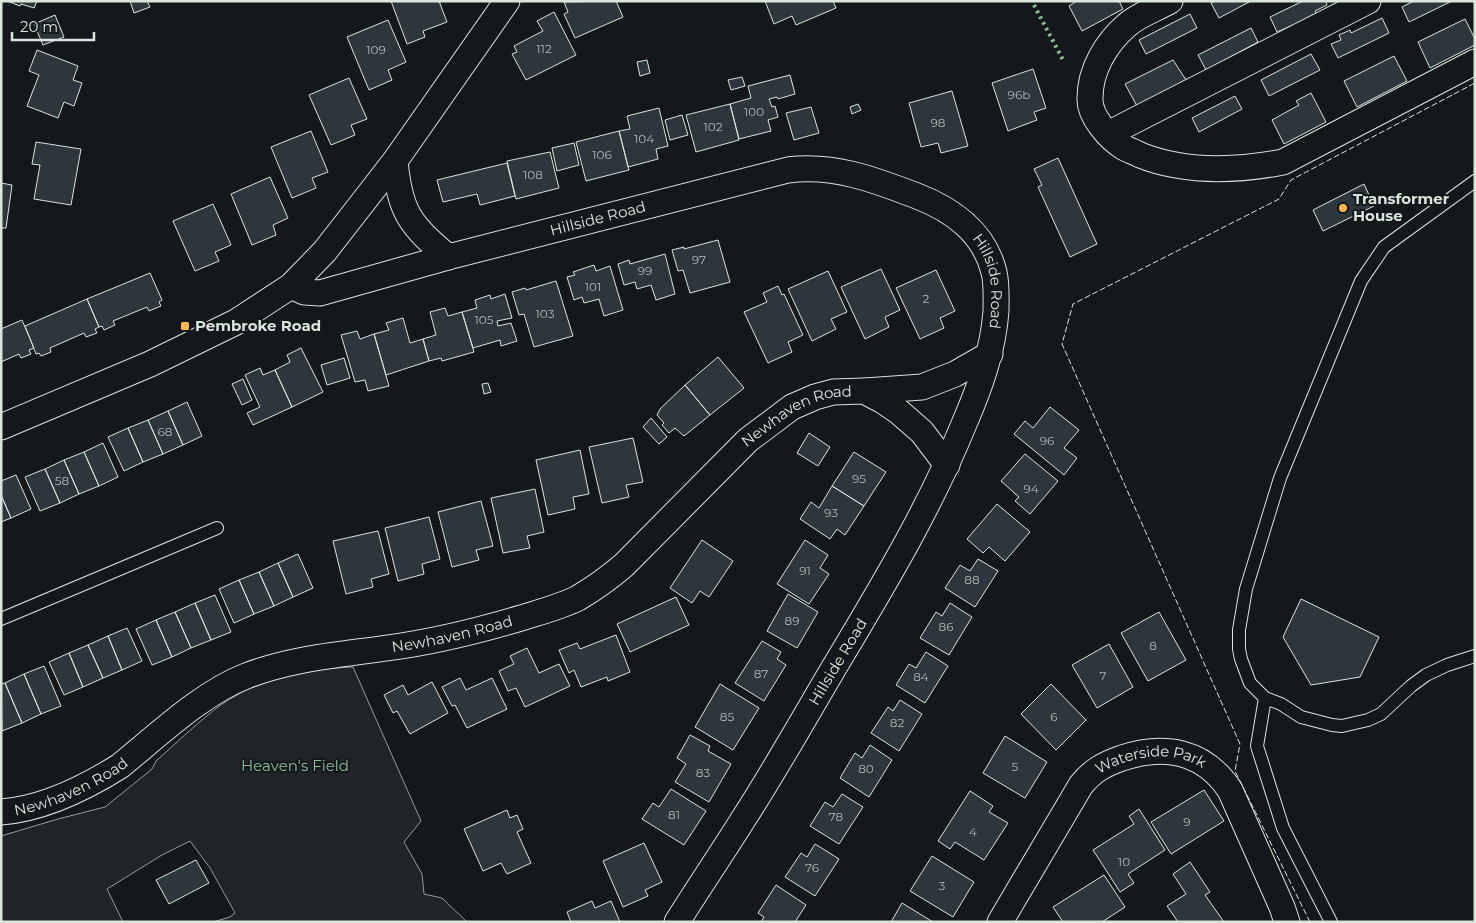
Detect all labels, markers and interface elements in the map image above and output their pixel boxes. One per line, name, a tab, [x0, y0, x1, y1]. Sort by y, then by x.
scale bar	[12, 10, 95, 42]
text: 20 m	[20, 17, 58, 36]
house number: 112	[536, 41, 552, 56]
house number: 109	[366, 42, 386, 57]
house number: 96b	[1008, 87, 1030, 102]
house number: 100	[744, 104, 764, 119]
house number: 98	[931, 115, 946, 130]
house number: 102	[703, 119, 723, 134]
house number: 104	[634, 131, 654, 146]
house number: 106	[592, 147, 612, 162]
house number: 108	[523, 167, 543, 182]
place label: Transformer House	[1353, 189, 1450, 225]
street label: Hillside Road	[548, 197, 648, 240]
marker: Transformer House	[1337, 202, 1349, 214]
street label: Hillside Road	[969, 229, 1006, 330]
house number: 97	[692, 252, 706, 267]
house number: 99	[638, 263, 652, 278]
house number: 101	[585, 279, 601, 294]
house number: 2	[923, 291, 930, 306]
house number: 103	[536, 306, 555, 321]
house number: 105	[474, 312, 494, 327]
place label: Pembroke Road	[195, 316, 321, 335]
marker: Pembroke Road	[179, 320, 191, 332]
street label: Newhaven Road	[737, 381, 852, 451]
house number: 68	[158, 424, 173, 439]
house number: 96	[1040, 433, 1054, 448]
house number: 95	[852, 471, 866, 486]
house number: 58	[55, 473, 70, 488]
house number: 94	[1023, 481, 1039, 496]
house number: 93	[824, 505, 838, 520]
house number: 91	[799, 563, 811, 578]
house number: 88	[964, 572, 980, 587]
street label: Newhaven Road	[390, 611, 515, 656]
house number: 89	[785, 613, 799, 628]
street label: Hillside Road	[804, 615, 871, 709]
house number: 86	[939, 619, 953, 634]
house number: 8	[1149, 638, 1157, 653]
house number: 87	[754, 666, 768, 681]
house number: 7	[1099, 668, 1107, 683]
house number: 84	[913, 669, 929, 684]
house number: 85	[720, 709, 734, 724]
house number: 6	[1050, 709, 1058, 724]
house number: 82	[890, 715, 904, 730]
street label: Waterside Park	[1092, 741, 1210, 778]
street label: Newhaven Road	[12, 753, 132, 819]
park label: Heaven's Field	[241, 756, 349, 775]
house number: 5	[1012, 759, 1019, 774]
house number: 80	[858, 761, 874, 776]
house number: 83	[696, 765, 710, 780]
house number: 81	[668, 807, 680, 822]
house number: 78	[829, 809, 844, 824]
house number: 9	[1183, 814, 1191, 829]
house number: 4	[969, 824, 977, 839]
house number: 10	[1118, 854, 1130, 869]
house number: 76	[805, 860, 819, 875]
house number: 3	[939, 878, 946, 893]

